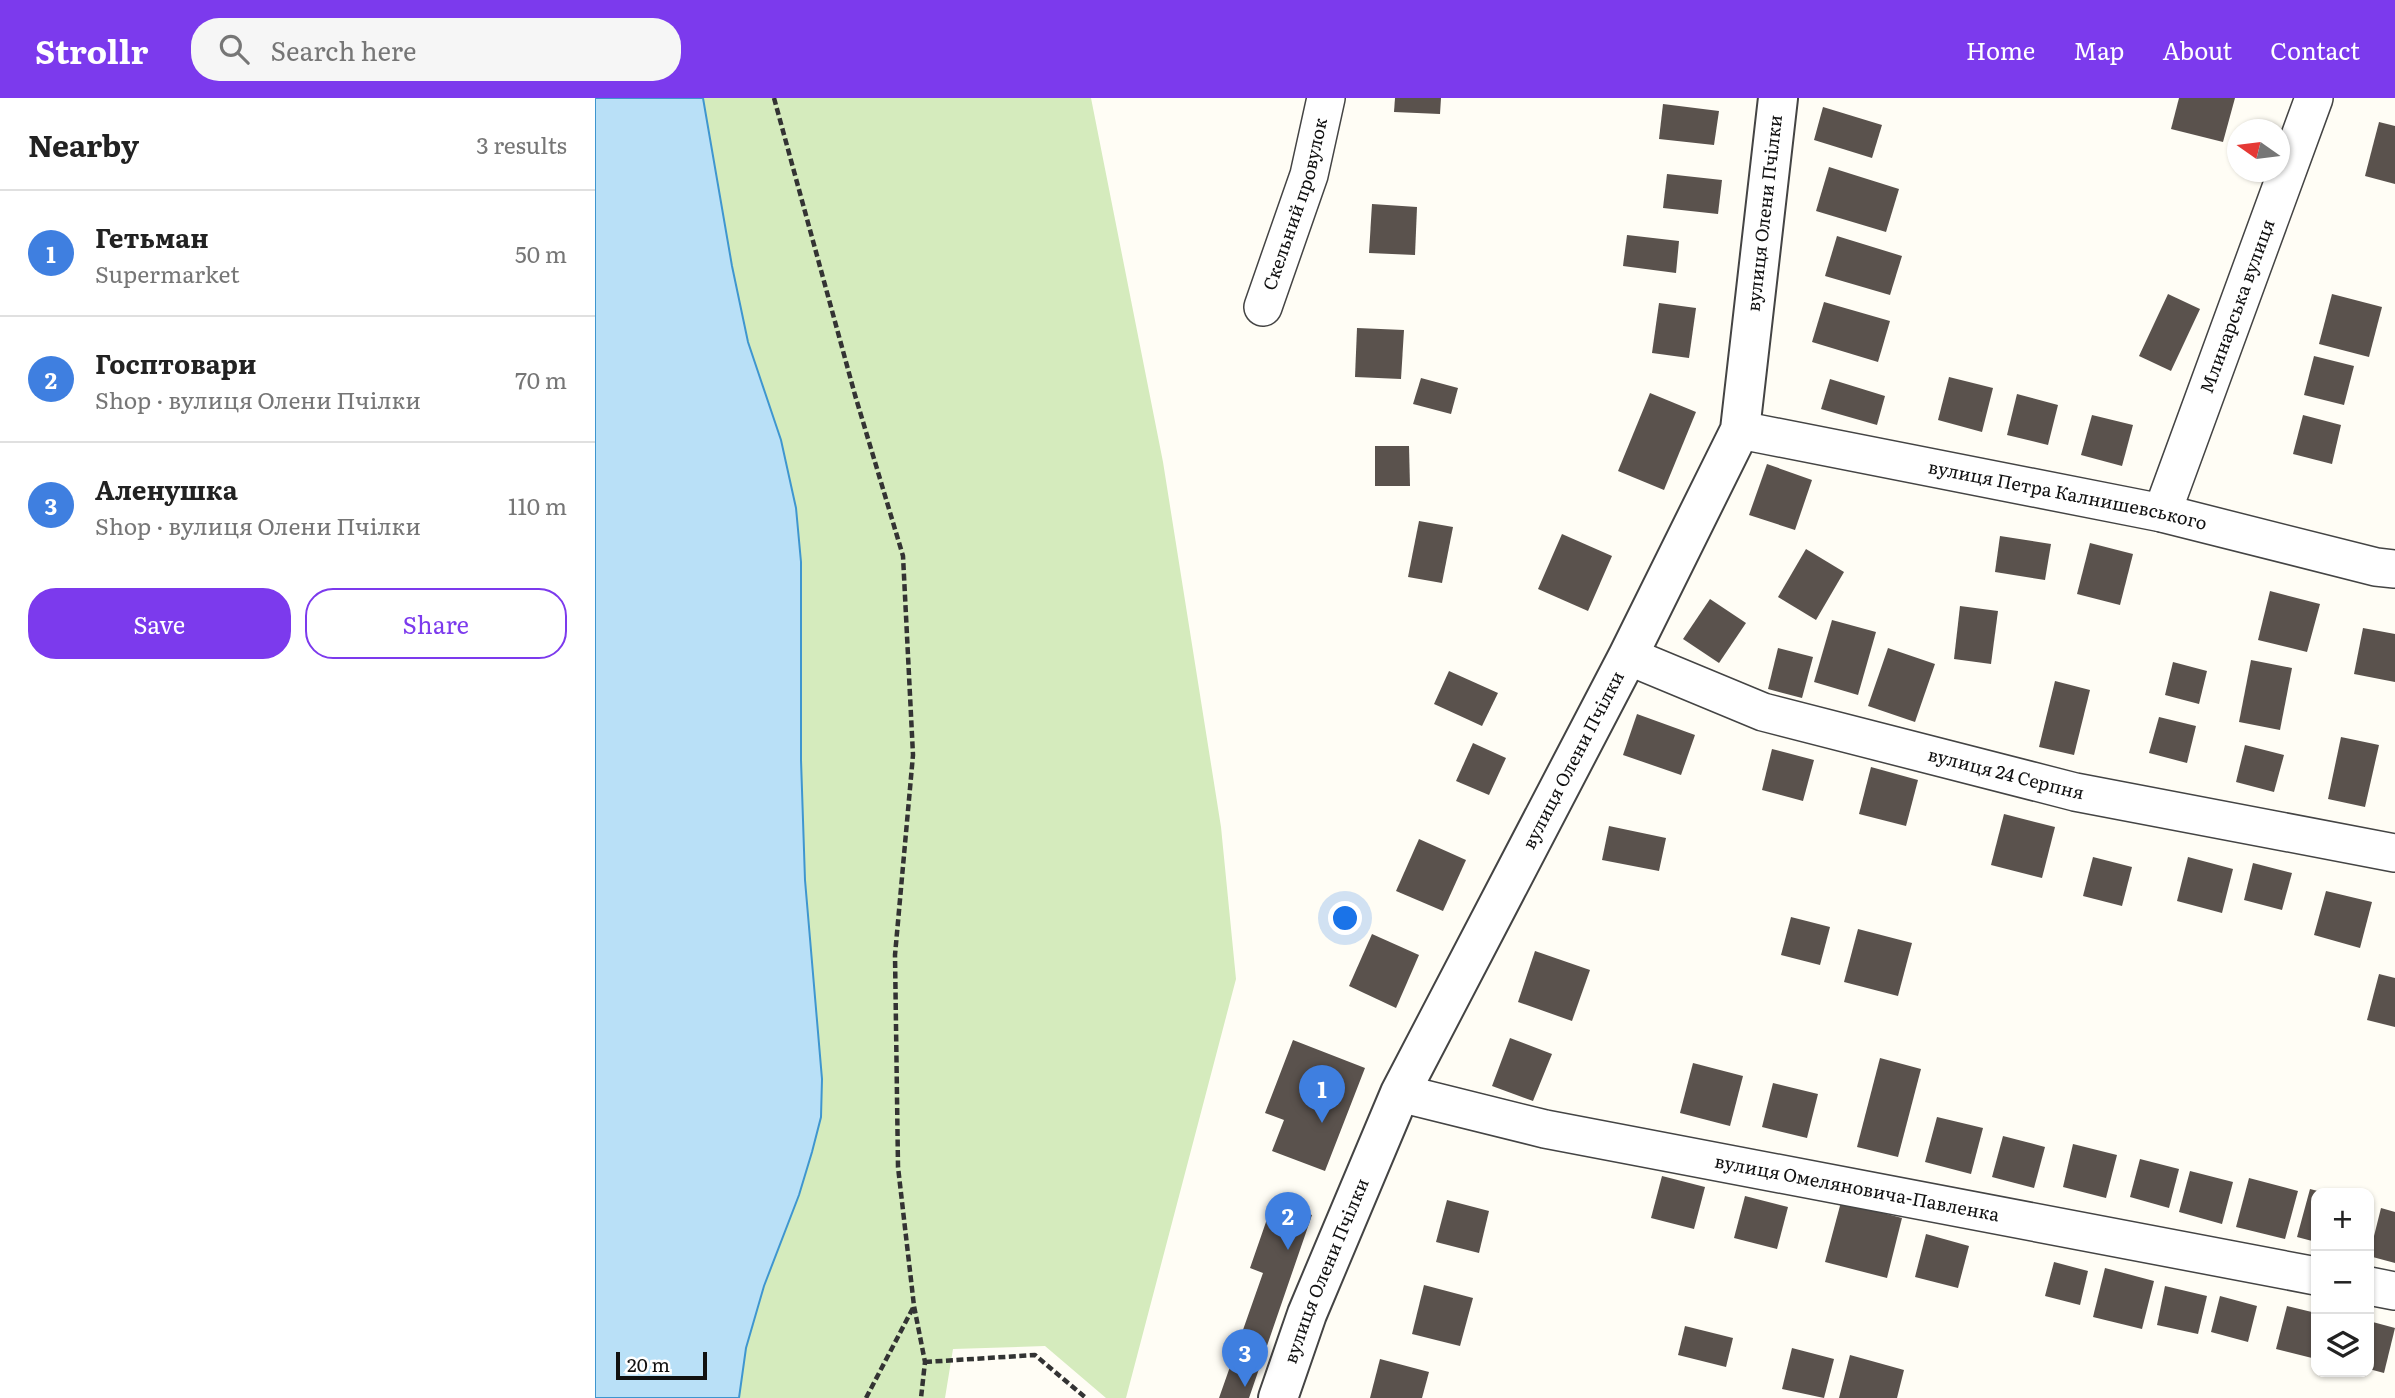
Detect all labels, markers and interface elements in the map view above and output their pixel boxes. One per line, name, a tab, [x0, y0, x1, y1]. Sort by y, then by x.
search box	[191, 18, 681, 81]
text: Strollr	[35, 25, 149, 74]
icon: search	[215, 30, 253, 68]
text: Search here	[271, 30, 416, 69]
text: Home	[1966, 32, 2035, 67]
text: Map	[2073, 32, 2124, 67]
text: About	[2162, 32, 2232, 67]
text: Contact	[2270, 32, 2360, 67]
street label: вулиця Олени Пчілки	[1739, 113, 1788, 313]
street label: Скельний провулок	[1255, 115, 1333, 294]
north arrow	[2227, 119, 2290, 182]
text: Nearby	[28, 122, 139, 166]
text: 3 results	[476, 127, 567, 161]
street label: Млинарська вулиця	[2192, 215, 2281, 397]
text: Гетьман	[95, 217, 209, 256]
text: 1	[46, 236, 56, 270]
text: 50 m	[515, 236, 567, 270]
text: Supermarket	[95, 256, 239, 290]
text: Госптовари	[95, 343, 257, 382]
text: 2	[45, 362, 57, 396]
text: 70 m	[515, 362, 567, 396]
text: Shop · вулиця Олени Пчілки	[95, 382, 421, 416]
street label: вулиця Петра Калнишевського	[1926, 452, 2210, 536]
text: Аленушка	[95, 469, 238, 508]
text: 3	[45, 488, 57, 522]
text: 110 m	[508, 488, 567, 522]
text: Shop · вулиця Олени Пчілки	[95, 508, 421, 542]
button: Save	[28, 588, 291, 659]
button: Share	[305, 588, 567, 659]
street label: вулиця Олени Пчілки	[1515, 666, 1630, 854]
street label: вулиця 24 Серпня	[1925, 740, 2087, 805]
your location	[1328, 901, 1362, 935]
pin: 1	[1299, 1065, 1345, 1123]
street label: вулиця Омеляновича-Павленка	[1713, 1147, 2002, 1227]
street label: вулиця Олени Пчілки	[1276, 1174, 1375, 1367]
map controls	[2311, 1188, 2374, 1377]
button: +	[2311, 1188, 2374, 1251]
pin: 2	[1265, 1192, 1311, 1250]
button: −	[2311, 1251, 2374, 1314]
button: layers	[2311, 1314, 2374, 1377]
pin: 3	[1222, 1329, 1268, 1387]
scale bar	[616, 1349, 707, 1381]
text: 20 m	[627, 1350, 670, 1378]

